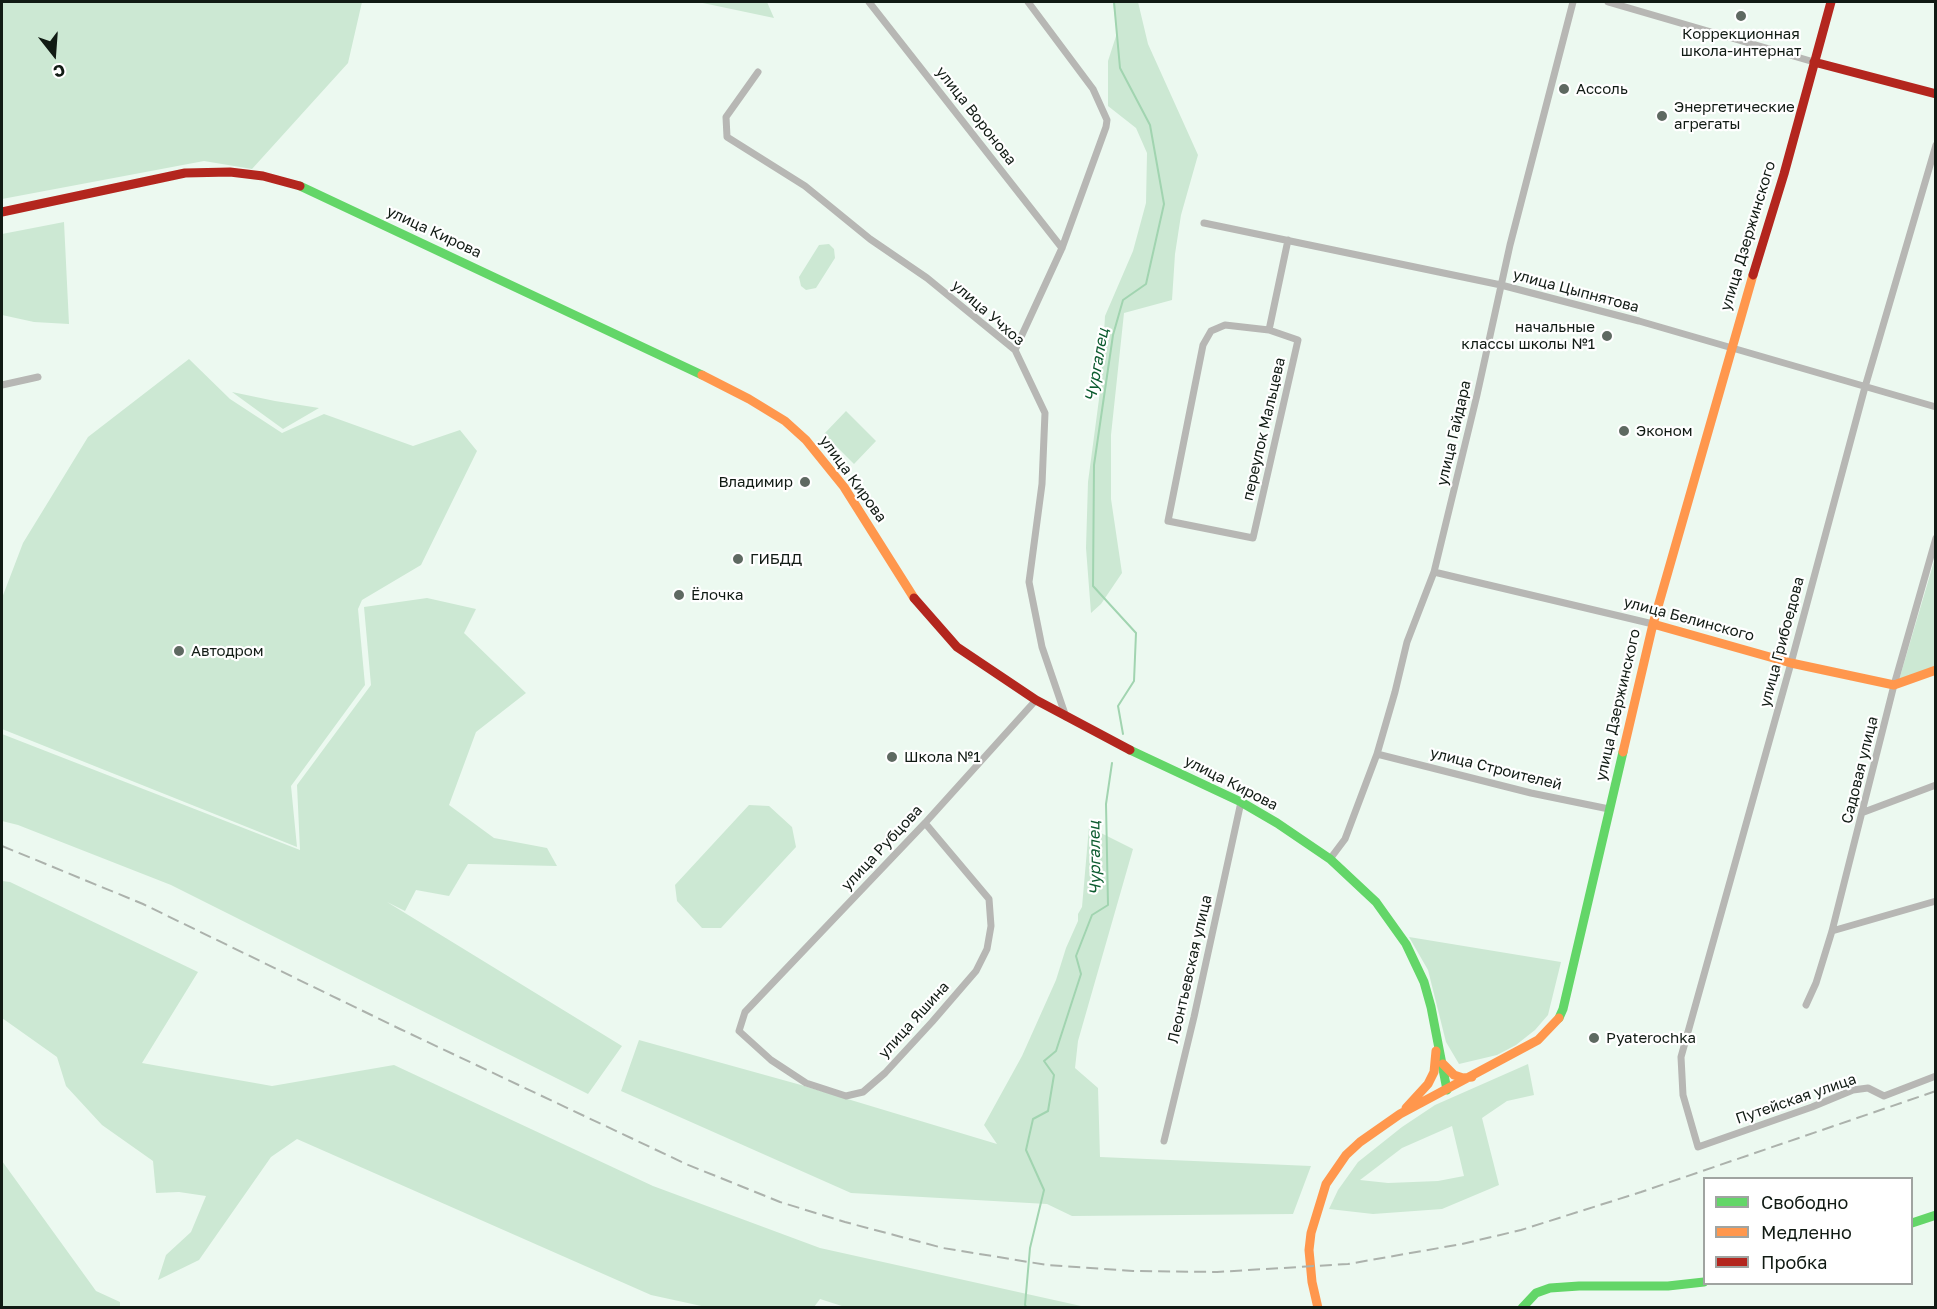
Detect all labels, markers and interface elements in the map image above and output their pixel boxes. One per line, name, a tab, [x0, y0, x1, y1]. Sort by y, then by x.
marker: Коррекционная школа-интернат	[1734, 9, 1748, 23]
north arrow	[24, 24, 84, 84]
place label: Коррекционная школа-интернат	[1681, 25, 1801, 60]
text: С	[51, 60, 68, 82]
street label: улица Воронова	[932, 63, 1020, 169]
place label: Ассоль	[1576, 80, 1628, 98]
marker: Ассоль	[1557, 82, 1571, 96]
place label: Энергетические агрегаты	[1674, 98, 1795, 133]
marker: Энергетические агрегаты	[1655, 109, 1669, 123]
street label: улица Дзержинского	[1717, 159, 1779, 313]
street label: улица Кирова	[384, 202, 484, 262]
street label: улица Цыпнятова	[1511, 265, 1641, 317]
street label: улица Учхоз	[948, 276, 1028, 350]
place label: начальные классы школы №1	[1461, 318, 1595, 353]
water label: Чургалец	[1081, 327, 1113, 403]
marker: начальные классы школы №1	[1600, 329, 1614, 343]
street label: переулок Мальцева	[1239, 356, 1289, 502]
street label: улица Гайдара	[1433, 379, 1475, 487]
place label: Эконом	[1636, 422, 1692, 440]
marker: Эконом	[1617, 424, 1631, 438]
street label: улица Кирова	[816, 432, 890, 526]
place label: Владимир	[718, 473, 793, 491]
marker: Владимир	[798, 475, 812, 489]
place label: ГИБДД	[750, 550, 802, 568]
marker: ГИБДД	[731, 552, 745, 566]
street label: улица Грибоедова	[1756, 575, 1808, 709]
place label: Ёлочка	[691, 586, 743, 604]
marker: Ёлочка	[672, 588, 686, 602]
street label: улица Белинского	[1622, 593, 1756, 645]
street label: улица Дзержинского	[1592, 627, 1644, 783]
place label: Автодром	[191, 642, 264, 660]
marker: Автодром	[172, 644, 186, 658]
street label: Садовая улица	[1838, 714, 1882, 826]
street label: улица Строителей	[1428, 744, 1564, 794]
place label: Школа №1	[904, 748, 980, 766]
marker: Школа №1	[885, 750, 899, 764]
street label: улица Кирова	[1181, 752, 1281, 814]
street label: улица Рубцова	[838, 801, 926, 895]
water label: Чургалец	[1085, 821, 1105, 895]
street label: Леонтьевская улица	[1164, 893, 1216, 1045]
street label: улица Яшина	[875, 978, 953, 1062]
place label: Pyaterochka	[1606, 1029, 1696, 1047]
marker: Pyaterochka	[1587, 1031, 1601, 1045]
street label: Путейская улица	[1733, 1070, 1859, 1128]
legend	[1703, 1177, 1913, 1285]
text: Свободно	[1761, 1191, 1848, 1213]
text: Медленно	[1761, 1221, 1852, 1243]
text: Пробка	[1761, 1251, 1827, 1273]

